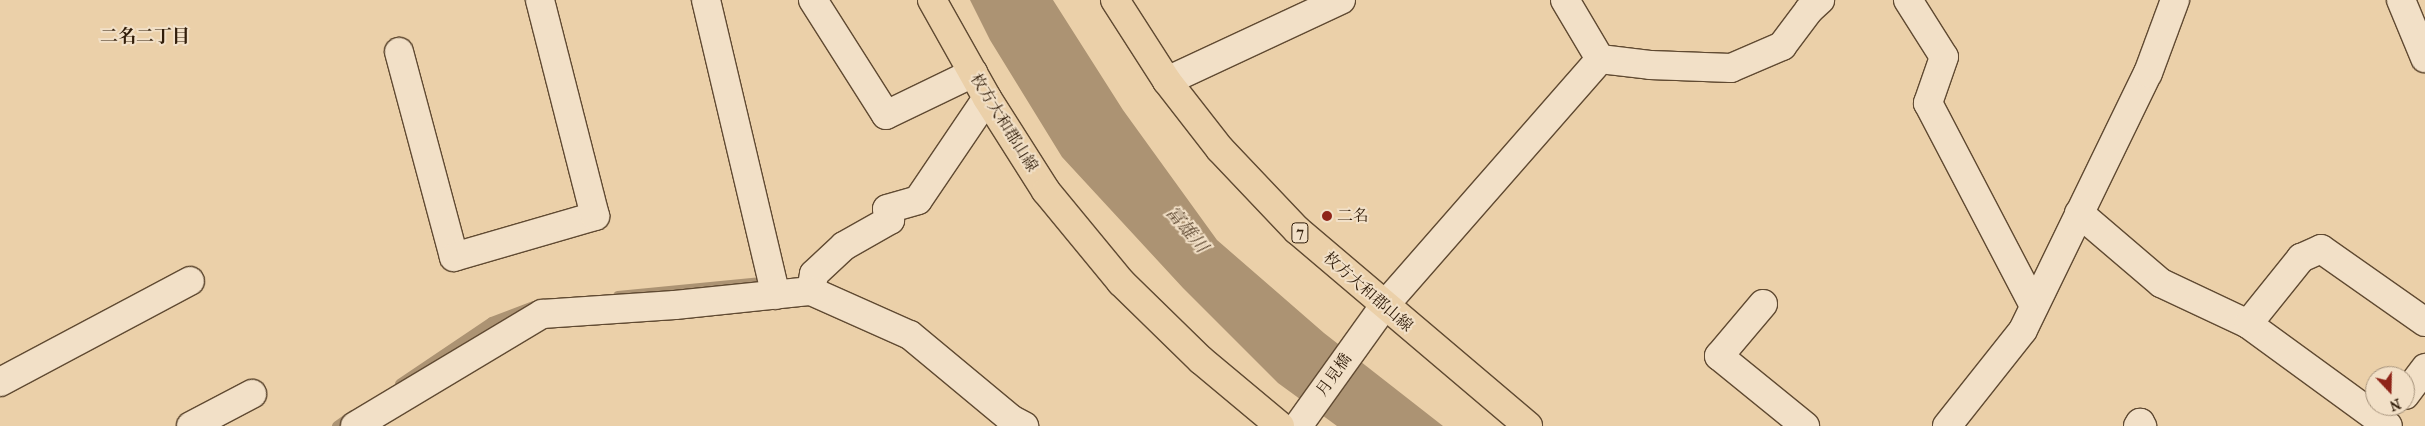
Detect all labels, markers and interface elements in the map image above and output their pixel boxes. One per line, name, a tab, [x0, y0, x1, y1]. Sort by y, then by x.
district label: 二名二丁目	[100, 26, 190, 48]
street label: 枚方大和郡山線	[966, 70, 1042, 176]
water label: 富雄川	[1160, 202, 1212, 258]
place label: 二名	[1337, 206, 1369, 226]
marker: 二名	[1321, 210, 1333, 222]
road number: 7	[1291, 220, 1309, 246]
street label: 枚方大和郡山線	[1319, 248, 1417, 336]
street label: 月見橋	[1312, 350, 1356, 400]
north arrow	[2365, 366, 2415, 416]
text: N	[2387, 395, 2403, 414]

